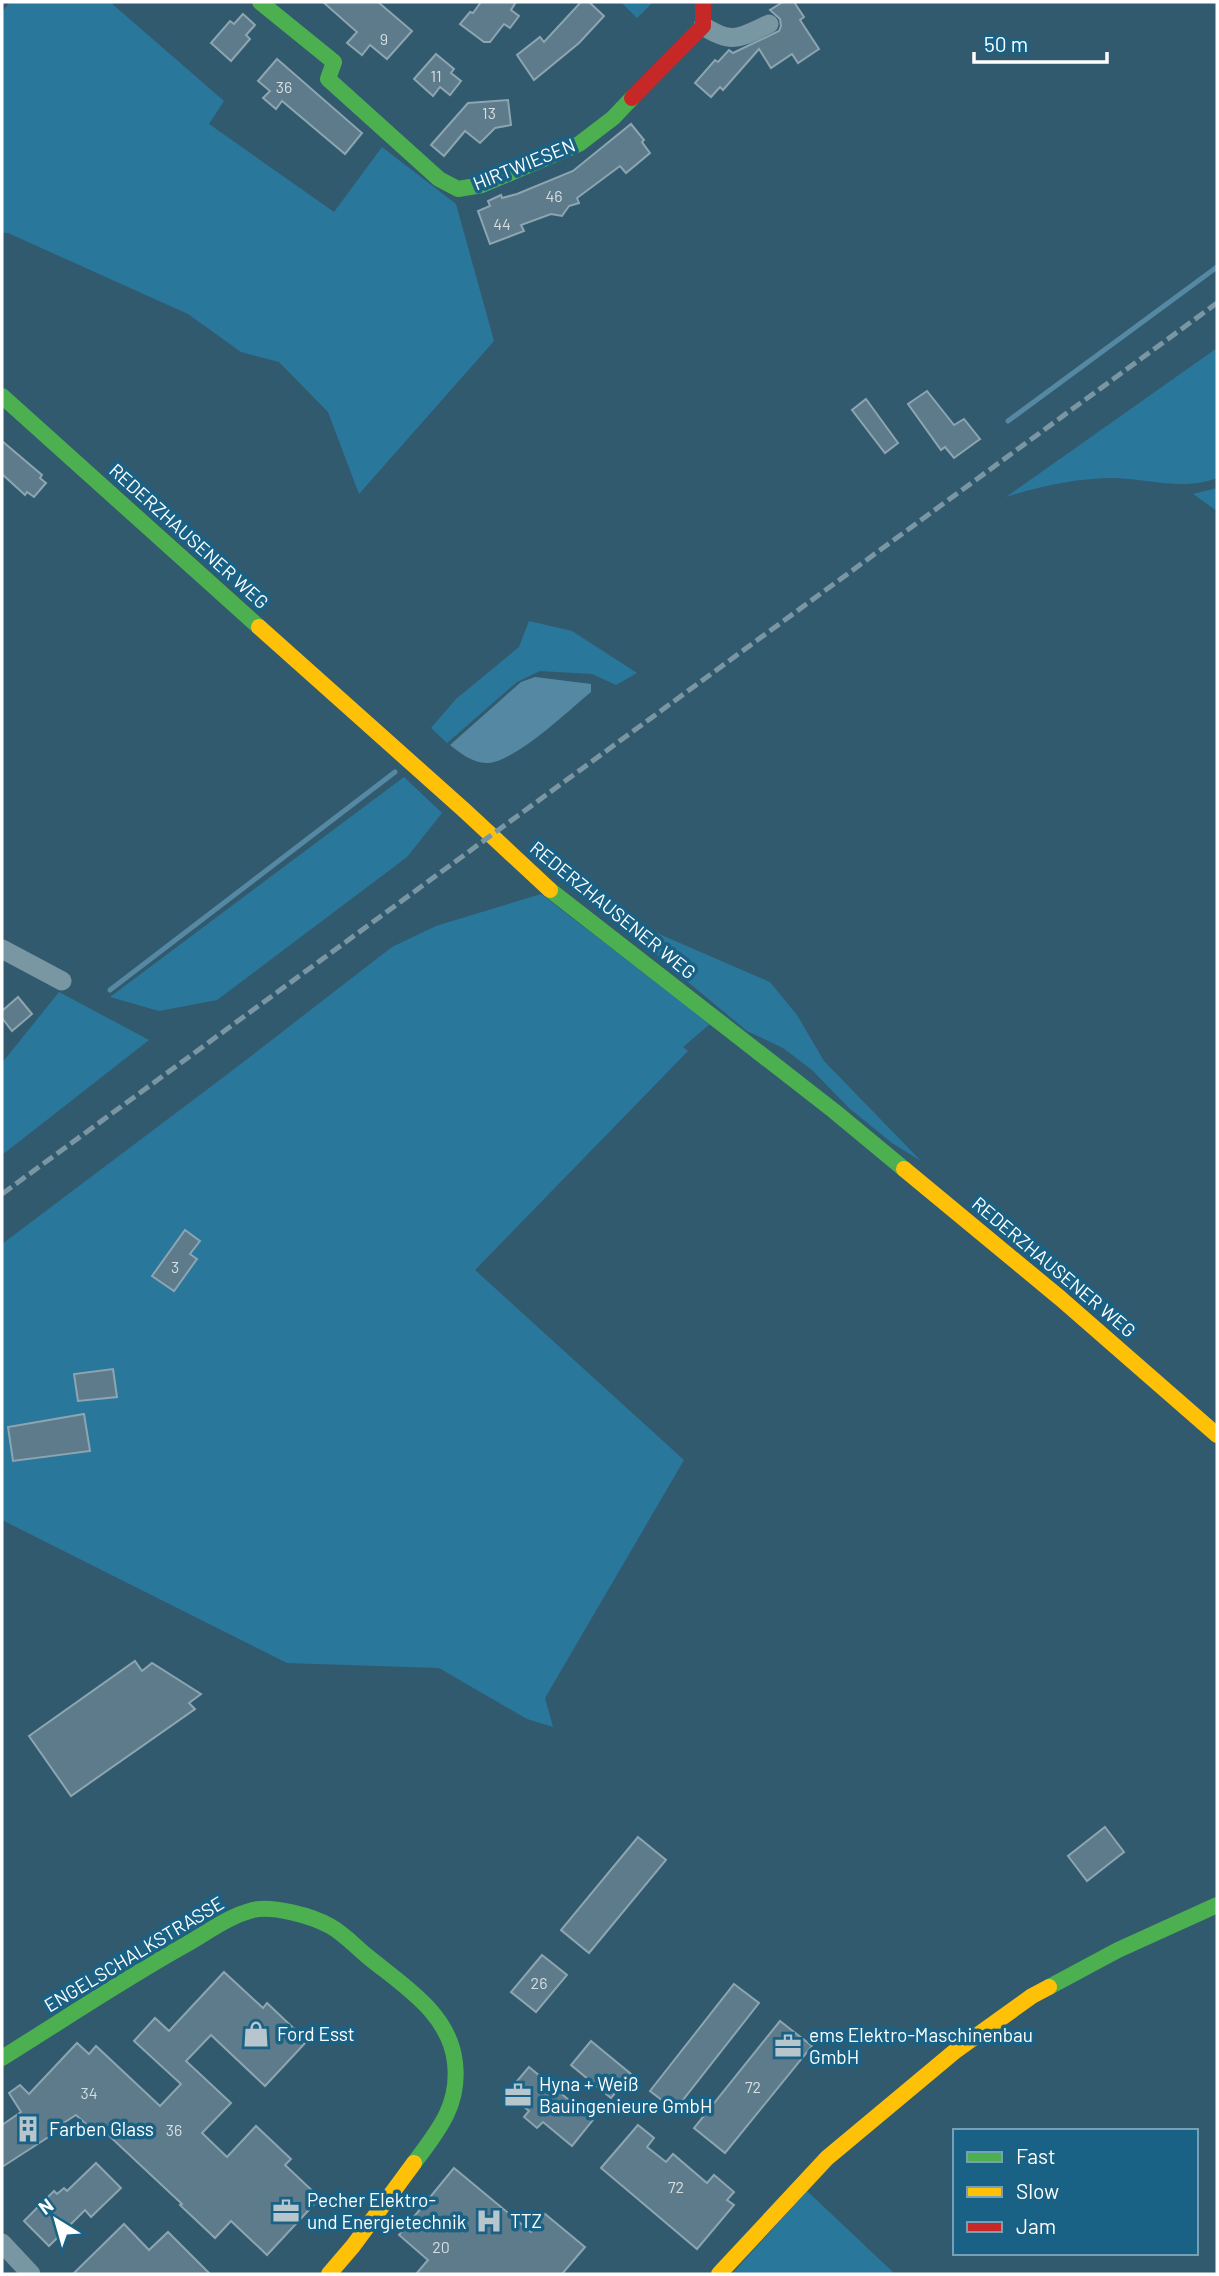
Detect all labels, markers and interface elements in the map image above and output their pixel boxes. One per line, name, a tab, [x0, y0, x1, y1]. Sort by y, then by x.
scale bar	[974, 21, 1107, 65]
house number: 9	[380, 29, 388, 48]
text: 50 m	[984, 31, 1028, 56]
house number: 11	[430, 66, 442, 85]
house number: 36	[276, 77, 292, 96]
house number: 13	[482, 103, 496, 122]
street label: HIRTWIESEN	[469, 133, 578, 194]
house number: 46	[545, 186, 563, 205]
house number: 44	[493, 214, 511, 233]
street label: REDERZHAUSENER WEG	[105, 458, 274, 613]
street label: REDERZHAUSENER WEG	[526, 836, 701, 983]
street label: REDERZHAUSENER WEG	[968, 1191, 1141, 1342]
house number: 3	[171, 1257, 179, 1276]
street label: ENGELSCHALKSTRASSE	[40, 1891, 228, 2016]
house number: 26	[531, 1973, 547, 1992]
shop icon: Ford Esst	[241, 2019, 271, 2049]
place label: Ford Esst	[277, 2022, 355, 2045]
place label: ems Elektro-Maschinenbau GmbH	[809, 2023, 1033, 2068]
office icon: ems Elektro-Maschinenbau GmbH	[773, 2031, 803, 2061]
place label: Hyna + Weiß Bauingenieure GmbH	[539, 2072, 712, 2117]
house number: 72	[745, 2077, 761, 2096]
office icon: Hyna + Weiß Bauingenieure GmbH	[503, 2080, 533, 2110]
house number: 34	[80, 2083, 98, 2102]
building icon: Farben Glass	[13, 2114, 43, 2144]
place label: Farben Glass	[49, 2117, 154, 2140]
house number: 36	[166, 2120, 182, 2139]
legend	[953, 2129, 1198, 2255]
text: Fast	[1016, 2143, 1056, 2168]
house number: 72	[668, 2177, 684, 2196]
text: Slow	[1016, 2178, 1059, 2203]
north arrow	[21, 2185, 91, 2255]
place label: Pecher Elektro- und Energietechnik	[307, 2188, 466, 2233]
text: N	[33, 2193, 57, 2219]
office icon: Pecher Elektro- und Energietechnik	[271, 2196, 301, 2226]
hospital icon: TTZ	[474, 2206, 504, 2236]
place label: TTZ	[510, 2209, 542, 2232]
text: Jam	[1016, 2213, 1056, 2238]
house number: 20	[432, 2237, 450, 2256]

